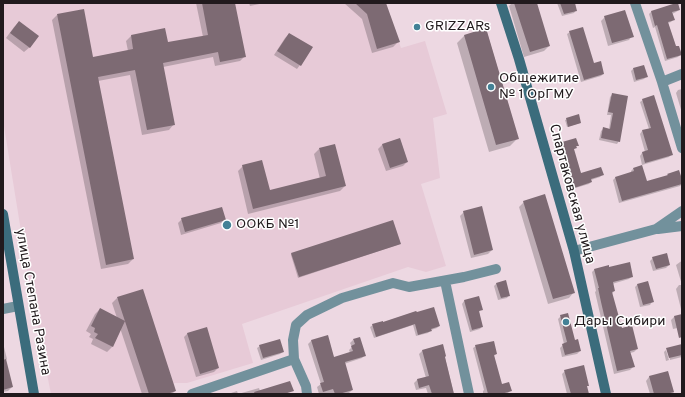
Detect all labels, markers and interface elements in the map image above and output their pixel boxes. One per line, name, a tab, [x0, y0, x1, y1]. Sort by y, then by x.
place label: GRIZZARs	[425, 19, 490, 35]
marker: GRIZZARs	[412, 22, 422, 32]
place label: Общежитие № 1 ОрГМУ	[499, 71, 579, 104]
marker: Общежитие № 1 ОрГМУ	[486, 82, 496, 92]
street label: Спартаковская улица	[544, 122, 598, 266]
place label: ООКБ №1	[236, 217, 300, 233]
marker: ООКБ №1	[221, 219, 233, 231]
street label: улица Степана Разина	[11, 227, 53, 377]
place label: Дары Сибири	[574, 314, 666, 330]
marker: Дары Сибири	[561, 317, 571, 327]

